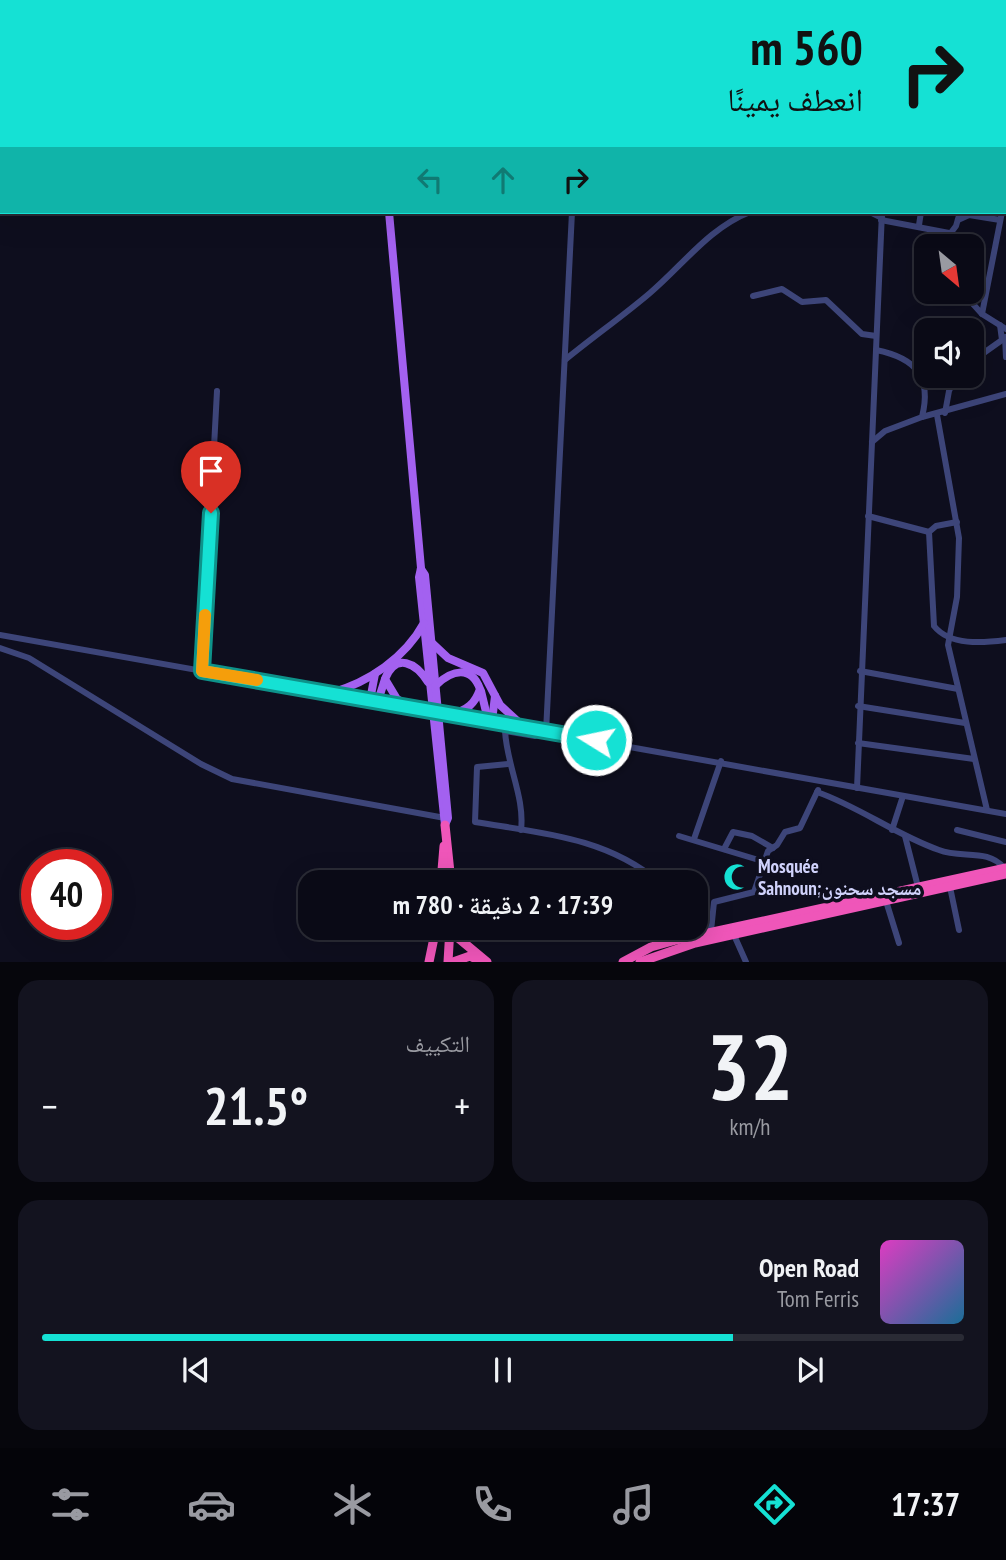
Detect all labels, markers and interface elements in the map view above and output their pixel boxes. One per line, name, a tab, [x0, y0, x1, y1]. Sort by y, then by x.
text: 560 m	[750, 15, 863, 79]
icon: right	[887, 28, 978, 119]
text: انعطف يمينًا	[727, 78, 863, 120]
icon: left	[411, 161, 449, 199]
icon: ahead	[484, 161, 522, 199]
icon: right	[557, 161, 595, 199]
north arrow	[914, 234, 984, 304]
map controls	[914, 234, 984, 388]
button: sound	[914, 318, 984, 388]
pin	[181, 441, 241, 513]
icon: arrive	[192, 452, 230, 490]
position arrow	[559, 703, 633, 777]
speed limit sign: 40	[21, 849, 112, 940]
place label: Mosquée Sahnoun;مسجد سحنون	[758, 854, 921, 900]
mosque icon: Mosquée Sahnoun;مسجد سحنون	[722, 862, 752, 892]
text: 17:39 · 2 دقيقة · 780 m	[393, 888, 613, 921]
text: 32	[707, 1007, 794, 1125]
text: التكييف	[405, 1029, 470, 1058]
text: 21.5°	[204, 1072, 308, 1139]
text: −	[42, 1081, 58, 1130]
text: +	[454, 1081, 470, 1130]
text: km/h	[730, 1112, 770, 1141]
text: Open Road	[759, 1251, 859, 1284]
text: Tom Ferris	[777, 1284, 859, 1313]
icon: previous	[177, 1351, 215, 1389]
icon: pause	[484, 1351, 522, 1389]
icon: next	[791, 1351, 829, 1389]
icon: filters	[46, 1480, 95, 1529]
icon: car	[187, 1480, 236, 1529]
icon: climate	[328, 1480, 377, 1529]
icon: phone	[468, 1480, 517, 1529]
icon: music	[609, 1480, 658, 1529]
icon: directions	[750, 1480, 799, 1529]
text: 17:37	[891, 1483, 960, 1525]

